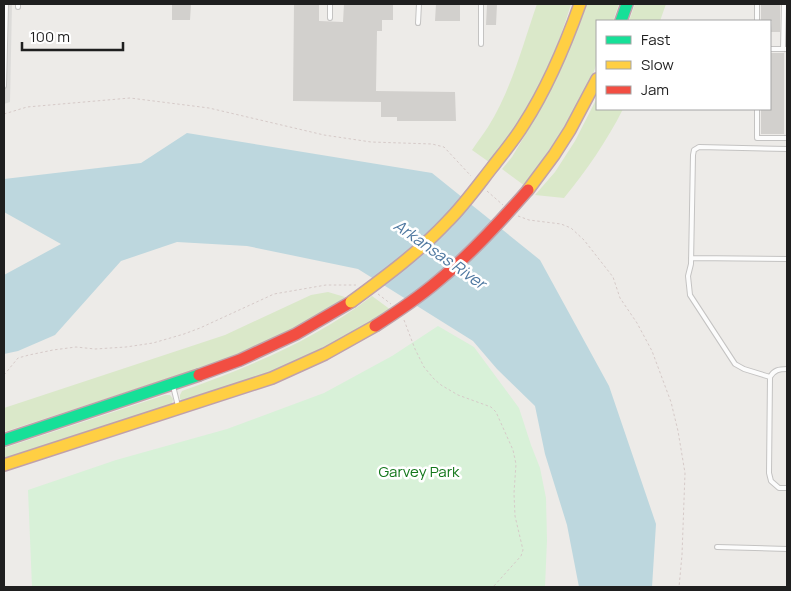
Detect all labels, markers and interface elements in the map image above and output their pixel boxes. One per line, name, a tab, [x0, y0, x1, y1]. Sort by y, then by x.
scale bar	[22, 20, 124, 52]
legend	[596, 20, 771, 110]
text: 100 m	[30, 26, 70, 47]
text: Fast	[641, 29, 670, 50]
text: Slow	[641, 54, 674, 75]
text: Jam	[641, 79, 669, 100]
water label: Arkansas River	[390, 214, 492, 295]
park label: Garvey Park	[378, 461, 460, 482]

